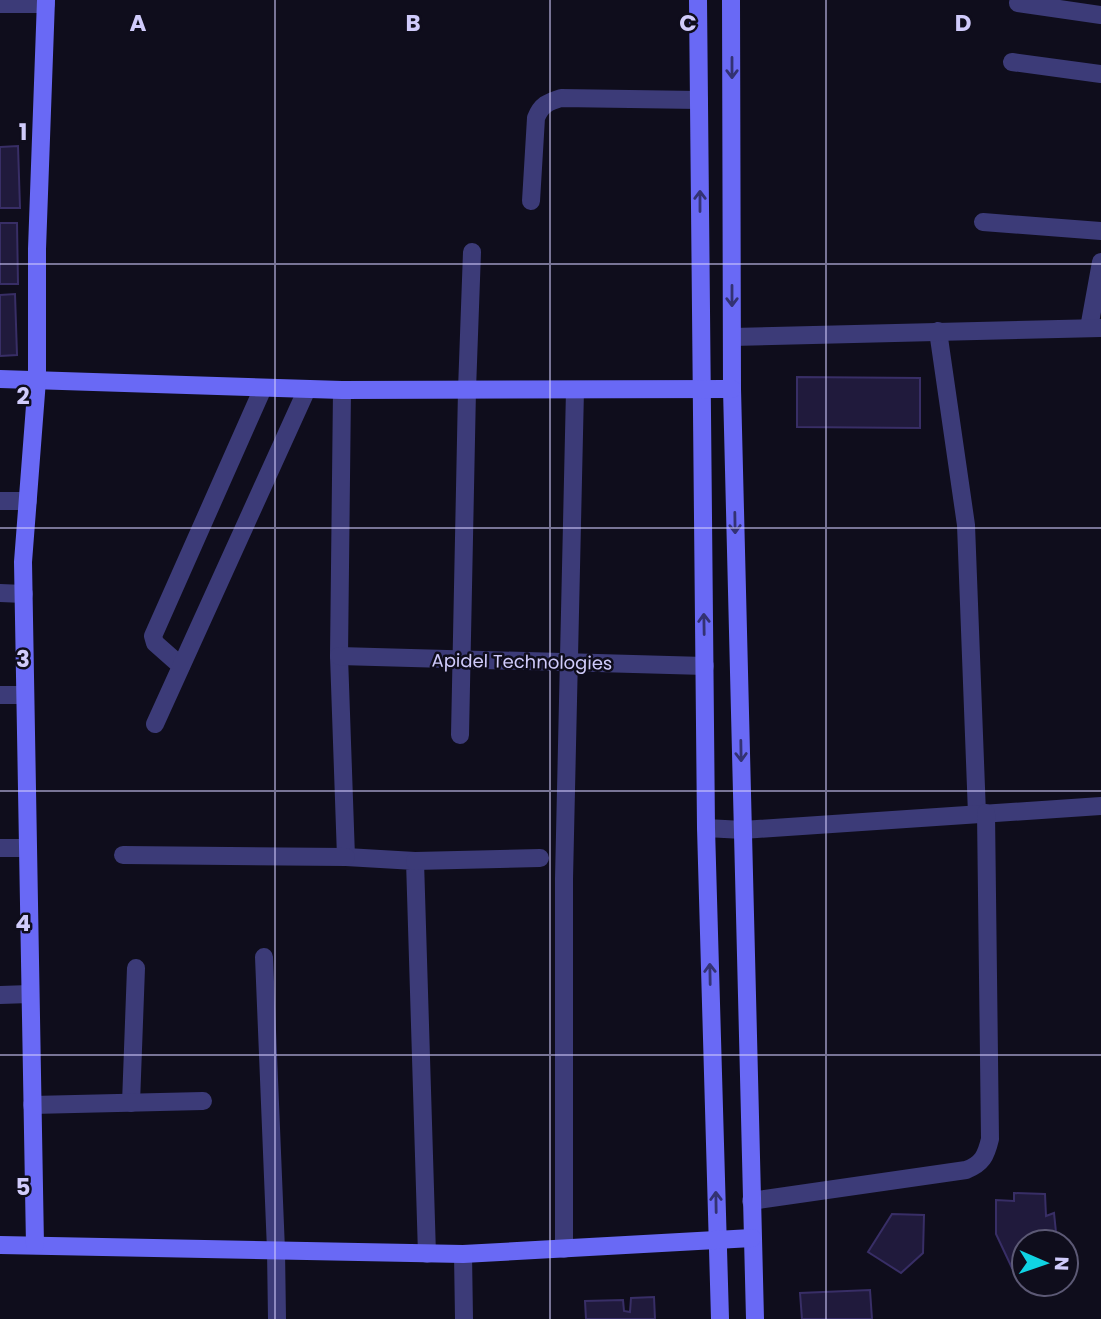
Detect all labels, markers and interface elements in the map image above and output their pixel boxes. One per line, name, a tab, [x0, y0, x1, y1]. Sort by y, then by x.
text: A	[130, 7, 147, 39]
text: B	[405, 7, 421, 39]
text: C	[679, 7, 697, 39]
text: D	[955, 7, 971, 39]
one-way arrow	[725, 56, 739, 79]
text: 1	[19, 116, 27, 148]
one-way arrow	[693, 190, 706, 213]
one-way arrow	[725, 284, 739, 307]
text: 2	[16, 380, 30, 412]
one-way arrow	[729, 511, 742, 534]
one-way arrow	[697, 613, 711, 636]
text: 3	[16, 643, 30, 675]
street label: Apidel Technologies	[431, 647, 613, 676]
one-way arrow	[734, 739, 748, 762]
text: 4	[15, 907, 31, 939]
one-way arrow	[704, 963, 717, 986]
text: 5	[16, 1171, 30, 1203]
one-way arrow	[709, 1191, 723, 1214]
north arrow	[1010, 1228, 1080, 1298]
text: N	[1048, 1256, 1075, 1271]

